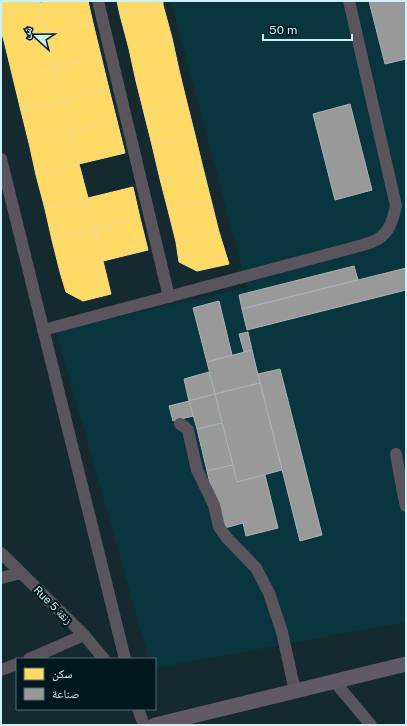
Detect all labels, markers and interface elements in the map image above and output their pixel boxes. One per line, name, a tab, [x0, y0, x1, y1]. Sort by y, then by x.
north arrow	[16, 16, 56, 56]
scale bar	[263, 16, 352, 42]
text: 50 m	[269, 23, 297, 37]
text: ش	[19, 25, 36, 41]
street label: Rue 5 زنقة	[32, 584, 74, 626]
legend	[16, 658, 156, 710]
text: سكن	[52, 667, 73, 681]
text: صناعة	[52, 687, 79, 701]

